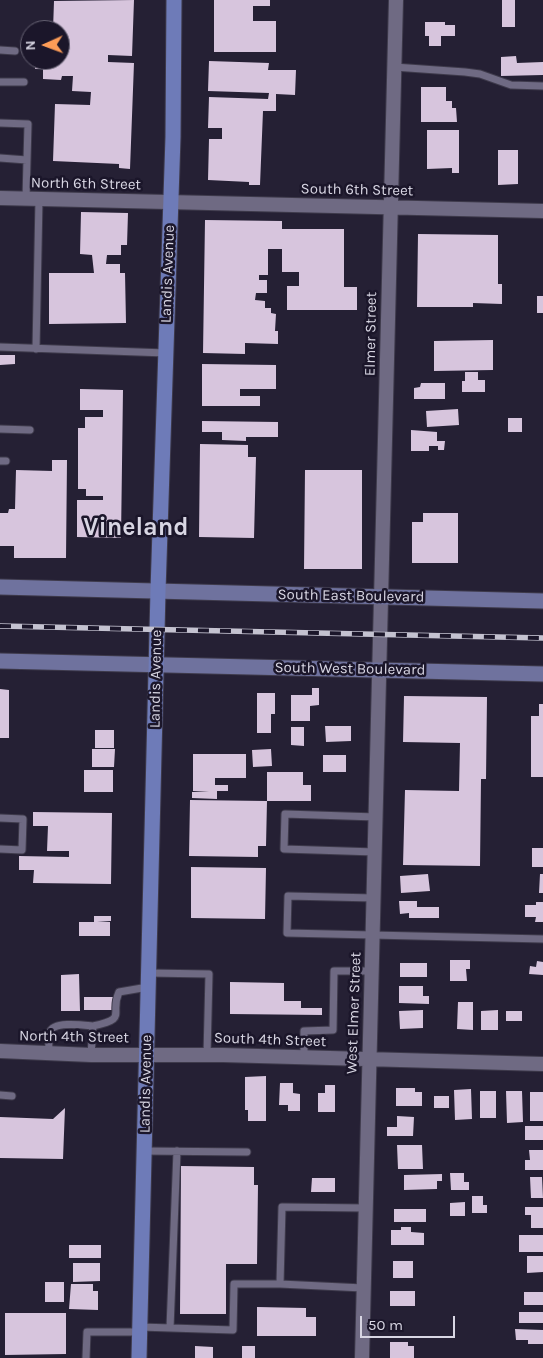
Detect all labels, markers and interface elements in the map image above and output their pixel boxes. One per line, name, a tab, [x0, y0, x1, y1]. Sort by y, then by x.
north arrow	[20, 20, 70, 70]
text: N	[22, 40, 39, 51]
street label: North 6th Street	[31, 174, 141, 194]
street label: South 6th Street	[301, 180, 413, 200]
street label: Landis Avenue	[157, 224, 179, 324]
street label: Elmer Street	[361, 292, 381, 376]
district label: Vineland	[83, 513, 189, 543]
street label: South East Boulevard	[277, 586, 425, 606]
street label: Landis Avenue	[146, 630, 166, 728]
street label: South West Boulevard	[274, 659, 426, 679]
street label: West Elmer Street	[343, 952, 365, 1074]
street label: North 4th Street	[19, 1027, 129, 1047]
street label: South 4th Street	[214, 1029, 326, 1051]
street label: Landis Avenue	[136, 1035, 156, 1133]
scale bar	[363, 1306, 458, 1338]
text: 50 m	[368, 1316, 403, 1334]

